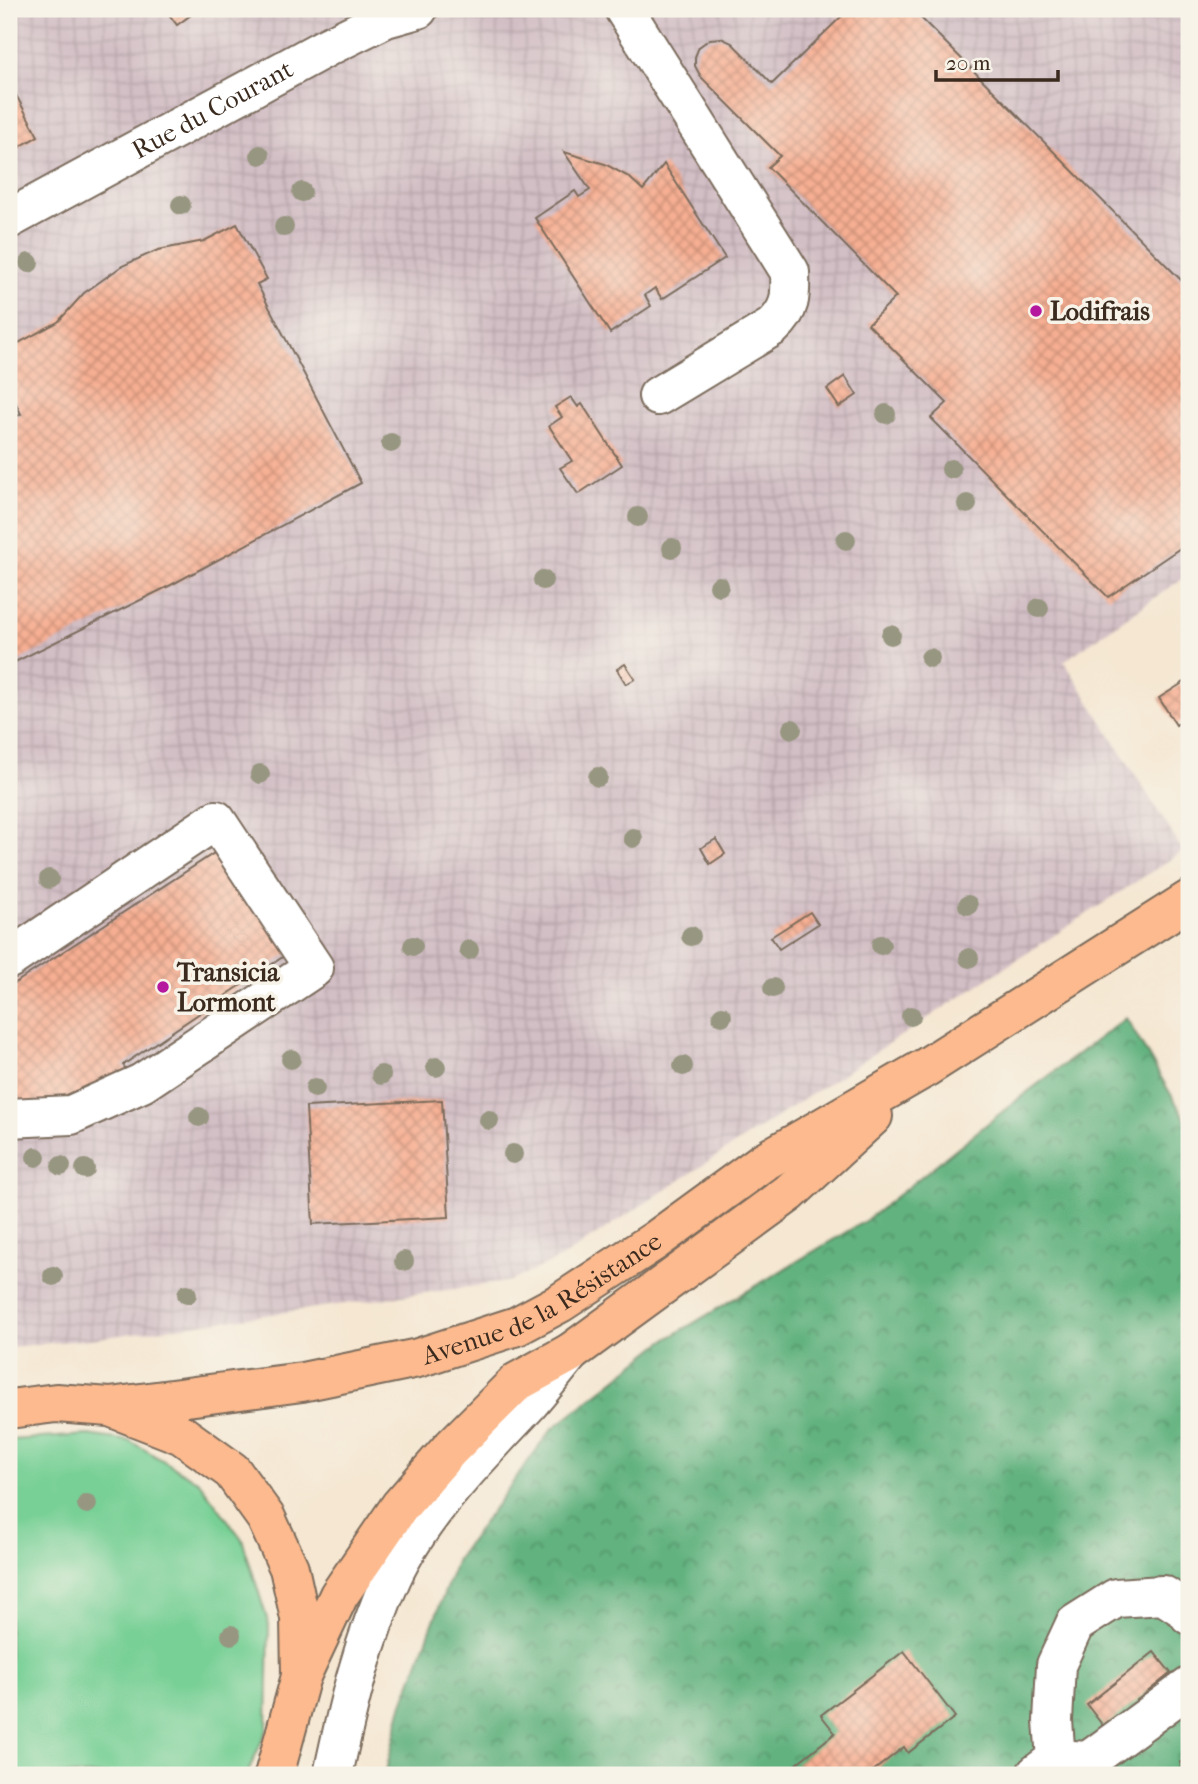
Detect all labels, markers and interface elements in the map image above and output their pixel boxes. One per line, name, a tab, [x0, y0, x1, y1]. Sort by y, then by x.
scale bar	[936, 38, 1058, 82]
text: 20 m	[946, 51, 991, 75]
street label: Rue du Courant	[127, 53, 299, 166]
place label: Lodifrais	[1050, 296, 1150, 327]
marker: Lodifrais	[1028, 303, 1044, 319]
place label: Transicia Lormont	[176, 957, 280, 1018]
marker: Transicia Lormont	[155, 979, 171, 995]
street label: Avenue de la Résistance	[417, 1226, 668, 1372]

